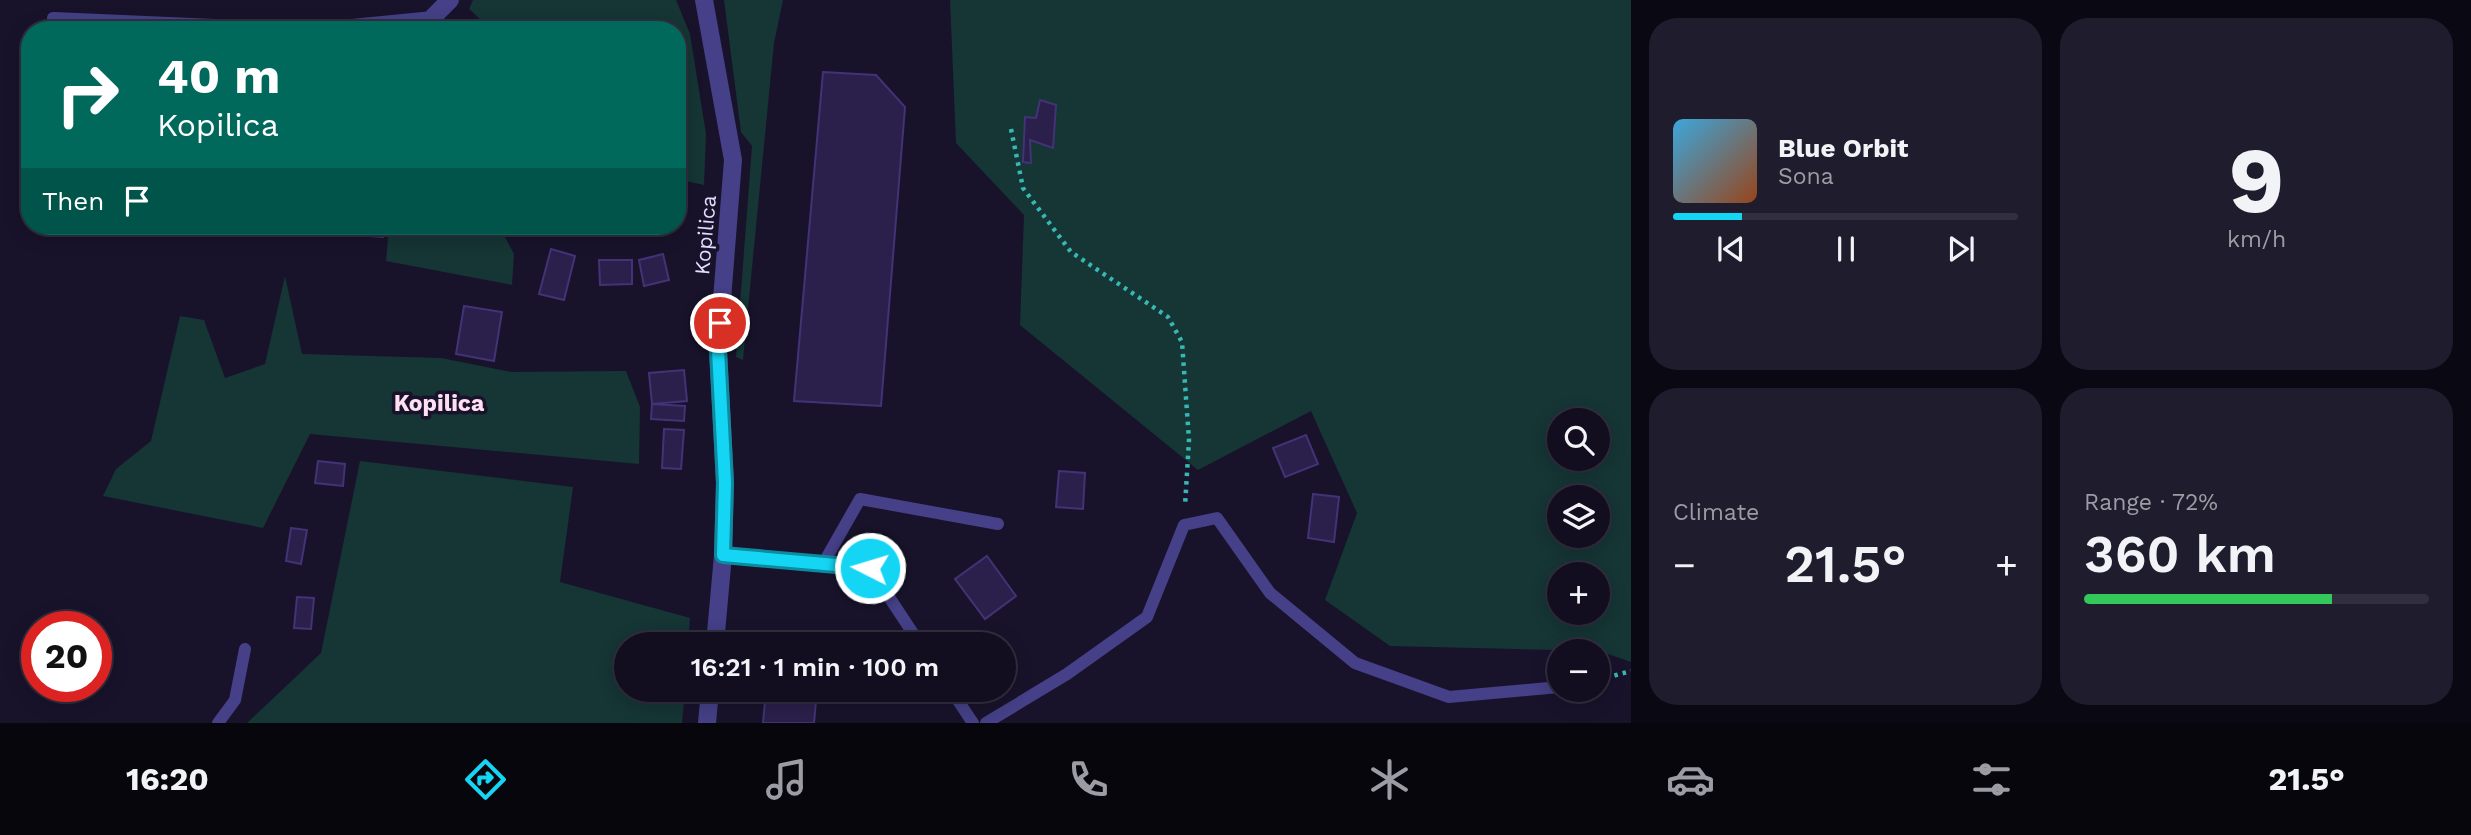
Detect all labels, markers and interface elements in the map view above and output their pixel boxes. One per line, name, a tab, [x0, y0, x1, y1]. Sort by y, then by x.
text: 40 m	[157, 47, 280, 105]
icon: right	[42, 49, 133, 140]
text: Kopilica	[157, 106, 279, 144]
text: 9	[2228, 127, 2285, 234]
text: Blue Orbit	[1778, 133, 1908, 163]
text: Sona	[1778, 163, 1834, 190]
icon: arrive	[118, 182, 156, 220]
text: Then	[42, 186, 104, 216]
street label: Kopilica	[689, 194, 721, 276]
text: km/h	[2227, 226, 2286, 253]
icon: previous	[1712, 230, 1750, 268]
icon: pause	[1827, 230, 1865, 268]
icon: next	[1942, 230, 1980, 268]
pin	[690, 293, 750, 353]
icon: arrive	[701, 304, 739, 342]
district label: Kopilica	[394, 390, 485, 417]
map controls	[1547, 408, 1610, 702]
button: search	[1547, 408, 1610, 471]
button: layers	[1547, 485, 1610, 548]
text: Range · 72%	[2084, 489, 2218, 516]
text: Climate	[1673, 499, 1759, 526]
text: 360 km	[2084, 524, 2276, 585]
position arrow	[833, 531, 907, 605]
text: 21.5°	[1784, 534, 1907, 595]
text: −	[1673, 543, 1696, 587]
text: +	[1995, 543, 2018, 587]
button: +	[1547, 562, 1610, 625]
speed limit sign: 20	[21, 611, 112, 702]
button: −	[1547, 639, 1610, 702]
text: 16:21 · 1 min · 100 m	[691, 652, 939, 682]
icon: directions	[461, 755, 510, 804]
icon: music	[762, 755, 811, 804]
icon: phone	[1064, 755, 1113, 804]
icon: climate	[1365, 755, 1414, 804]
icon: car	[1666, 755, 1715, 804]
icon: filters	[1967, 755, 2016, 804]
text: 16:20	[126, 760, 209, 798]
text: 21.5°	[2268, 760, 2345, 798]

